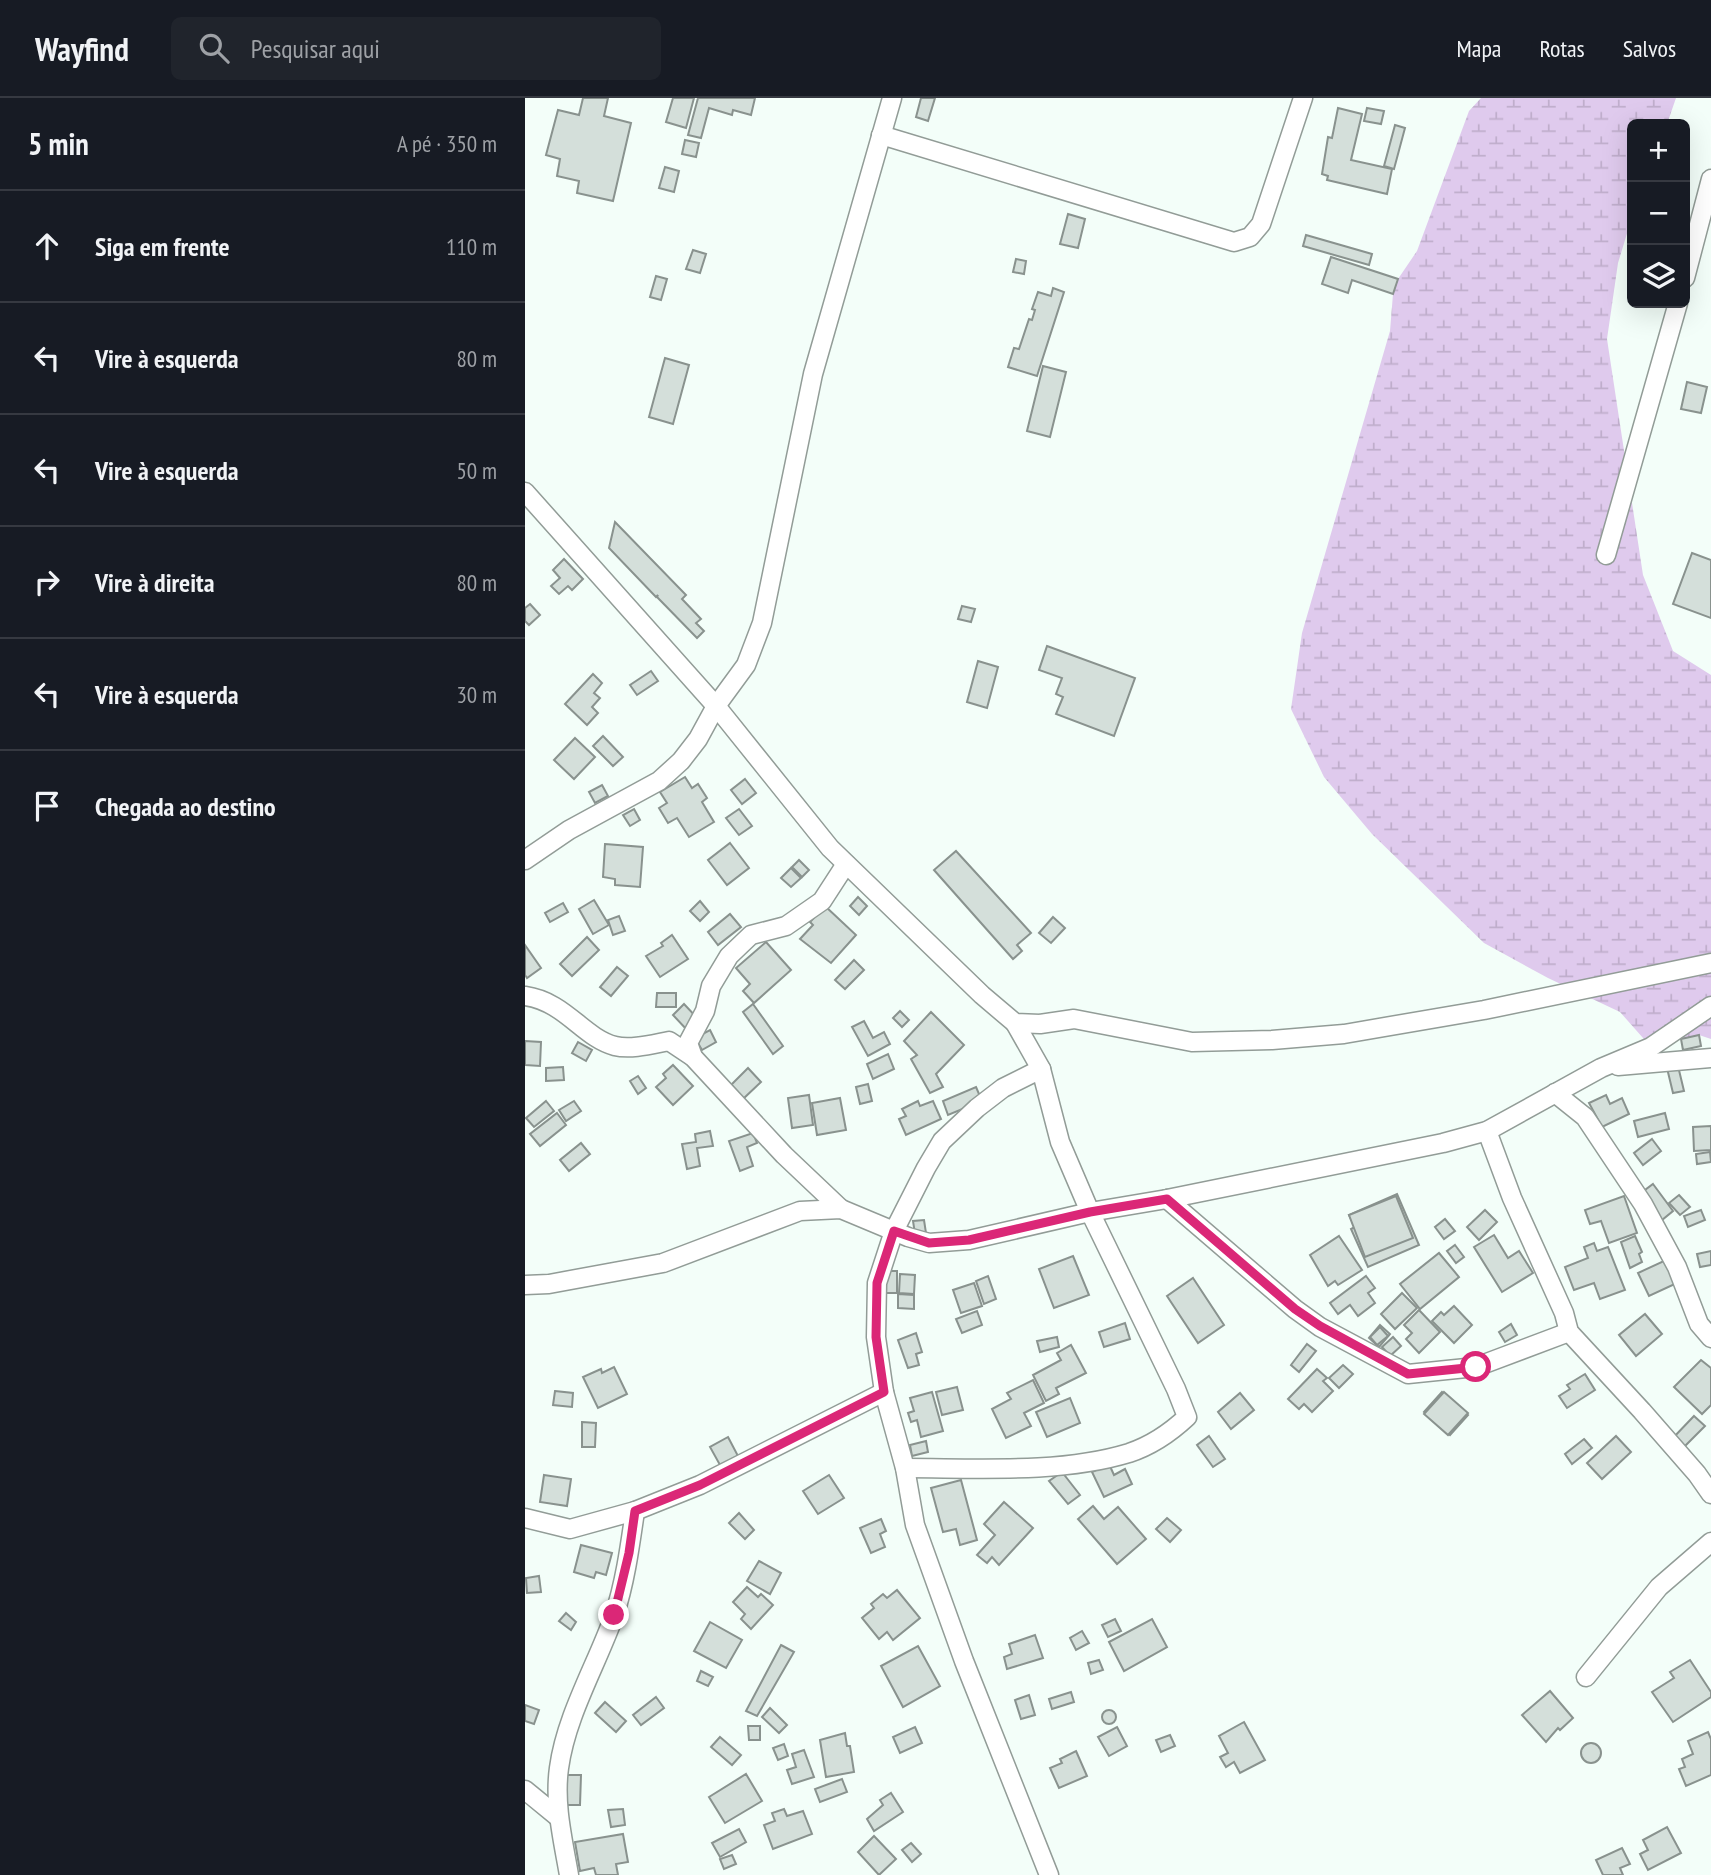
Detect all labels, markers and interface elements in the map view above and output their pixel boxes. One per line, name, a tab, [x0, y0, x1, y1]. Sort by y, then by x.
search box	[171, 17, 661, 80]
text: Wayfind	[35, 27, 129, 70]
icon: search	[195, 29, 233, 67]
text: Pesquisar aqui	[251, 32, 380, 65]
text: Mapa	[1457, 33, 1501, 64]
text: Rotas	[1539, 33, 1585, 64]
text: Salvos	[1623, 33, 1676, 64]
map controls	[1627, 119, 1690, 308]
button: +	[1627, 119, 1690, 182]
text: 5 min	[28, 124, 89, 163]
text: A pé · 350 m	[397, 129, 497, 158]
button: −	[1627, 182, 1690, 245]
icon: ahead	[28, 227, 66, 265]
text: Siga em frente	[95, 230, 230, 263]
text: 110 m	[446, 232, 497, 261]
button: layers	[1627, 245, 1690, 308]
icon: left	[28, 339, 66, 377]
text: Vire à esquerda	[95, 342, 238, 375]
text: 80 m	[456, 344, 497, 373]
icon: left	[28, 451, 66, 489]
text: Vire à esquerda	[95, 454, 238, 487]
text: 50 m	[456, 456, 497, 485]
icon: right	[28, 563, 66, 601]
text: Vire à direita	[95, 566, 214, 599]
text: 80 m	[456, 568, 497, 597]
icon: left	[28, 675, 66, 713]
text: Vire à esquerda	[95, 678, 238, 711]
text: 30 m	[456, 680, 497, 709]
icon: arrive	[28, 787, 66, 825]
text: Chegada ao destino	[95, 790, 276, 823]
route start	[1460, 1351, 1491, 1382]
route end	[598, 1599, 629, 1630]

